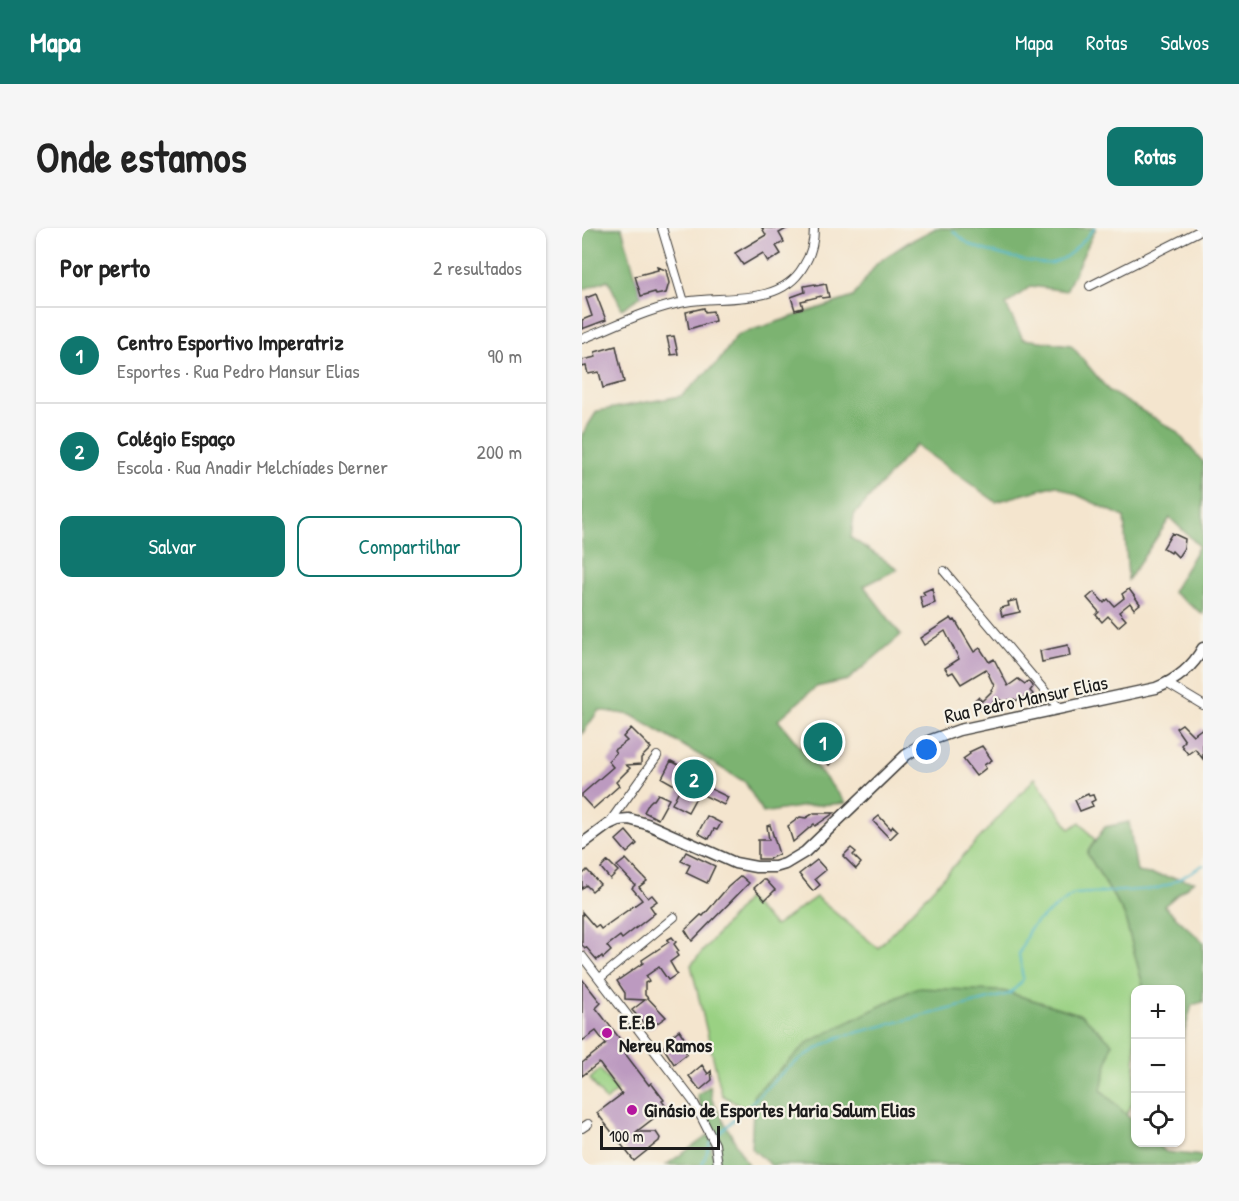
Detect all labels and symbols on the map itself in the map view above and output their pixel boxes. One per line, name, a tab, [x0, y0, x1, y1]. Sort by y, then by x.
street label: Rua Pedro Mansur Elias	[942, 668, 1110, 729]
pin: 1	[804, 720, 842, 764]
your location	[912, 735, 941, 764]
pin: 2	[674, 756, 714, 802]
place label: E.E.B Nereu Ramos	[619, 1008, 712, 1058]
marker: E.E.B Nereu Ramos	[600, 1026, 614, 1040]
place label: Ginásio de Esportes Maria Salum Elias	[644, 1096, 916, 1124]
marker: Ginásio de Esportes Maria Salum Elias	[625, 1103, 639, 1117]
scale bar	[600, 1123, 720, 1150]

